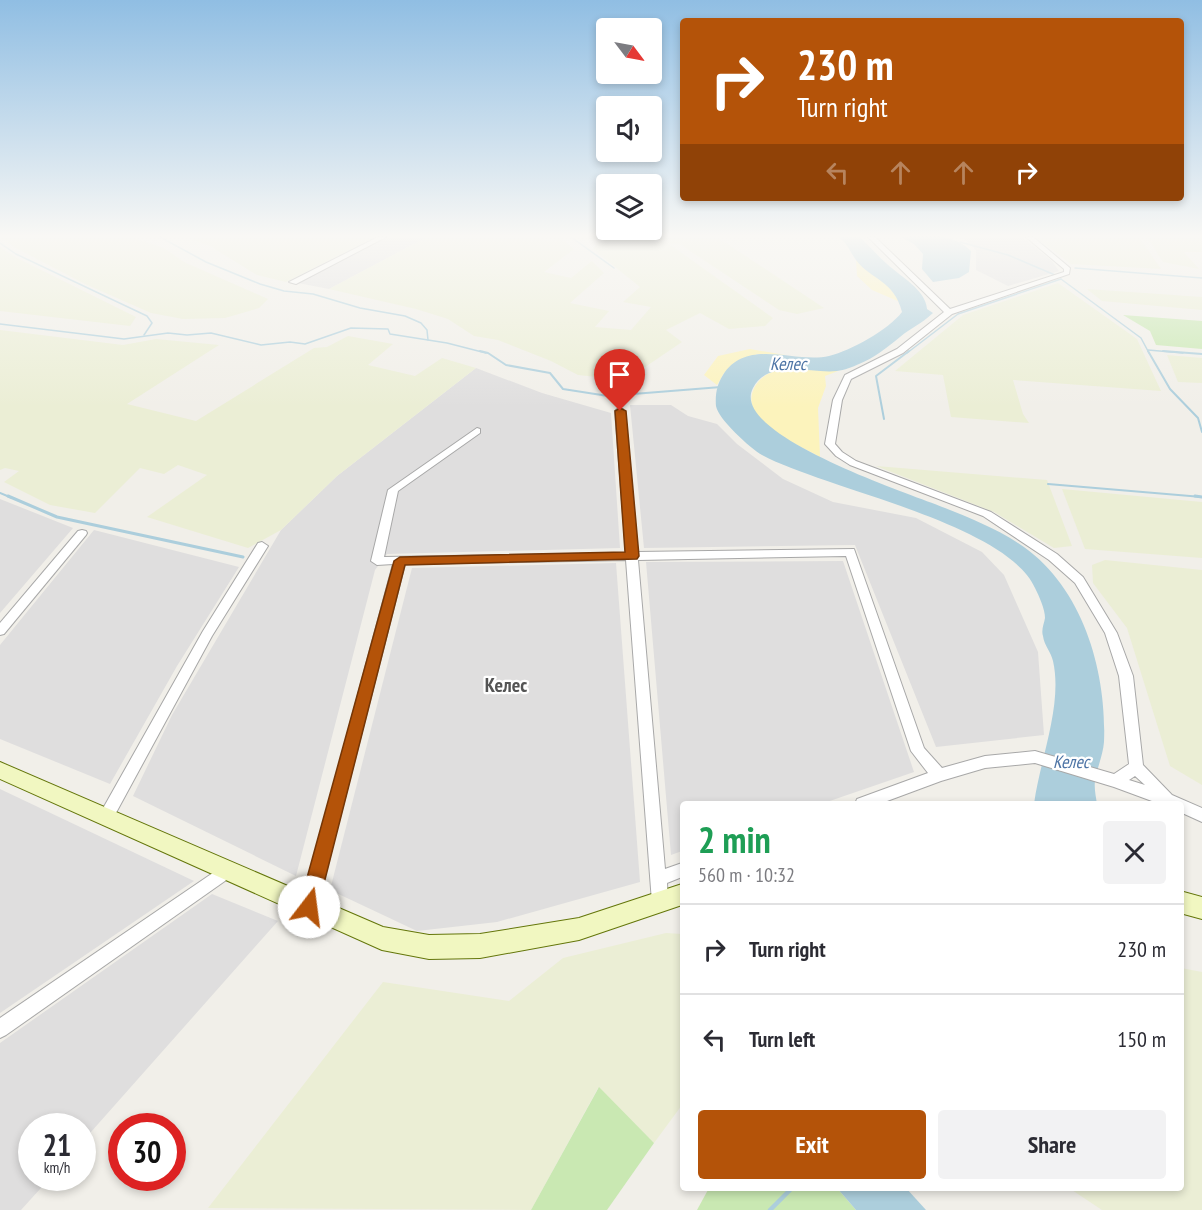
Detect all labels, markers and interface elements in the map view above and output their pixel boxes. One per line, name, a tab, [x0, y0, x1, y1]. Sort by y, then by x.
north arrow	[596, 18, 662, 84]
map controls	[596, 18, 662, 240]
text: 230 m	[797, 37, 894, 92]
icon: right	[698, 42, 776, 120]
text: Turn right	[797, 90, 888, 124]
button: sound	[596, 96, 662, 162]
icon: left	[821, 156, 854, 189]
icon: ahead	[884, 156, 917, 189]
icon: ahead	[947, 156, 980, 189]
icon: right	[1010, 156, 1043, 189]
button: layers	[596, 174, 662, 240]
pin	[594, 349, 645, 411]
water label: Келес	[770, 352, 809, 375]
icon: arrive	[603, 358, 636, 391]
district label: Келес	[485, 672, 527, 698]
water label: Келес	[1053, 750, 1092, 773]
text: 2 min	[698, 816, 771, 863]
button: close	[1103, 821, 1166, 884]
text: 560 m · 10:32	[698, 862, 795, 888]
position arrow	[277, 875, 341, 939]
icon: right	[698, 933, 731, 966]
text: Turn right	[749, 935, 826, 963]
text: 230 m	[1117, 935, 1166, 963]
icon: left	[698, 1023, 731, 1056]
text: Turn left	[749, 1025, 815, 1053]
text: 150 m	[1117, 1025, 1166, 1053]
button: Exit	[698, 1110, 926, 1179]
button: Share	[938, 1110, 1166, 1179]
speed limit sign: 30	[108, 1113, 186, 1191]
text: 21	[43, 1125, 71, 1164]
text: km/h	[44, 1158, 70, 1177]

